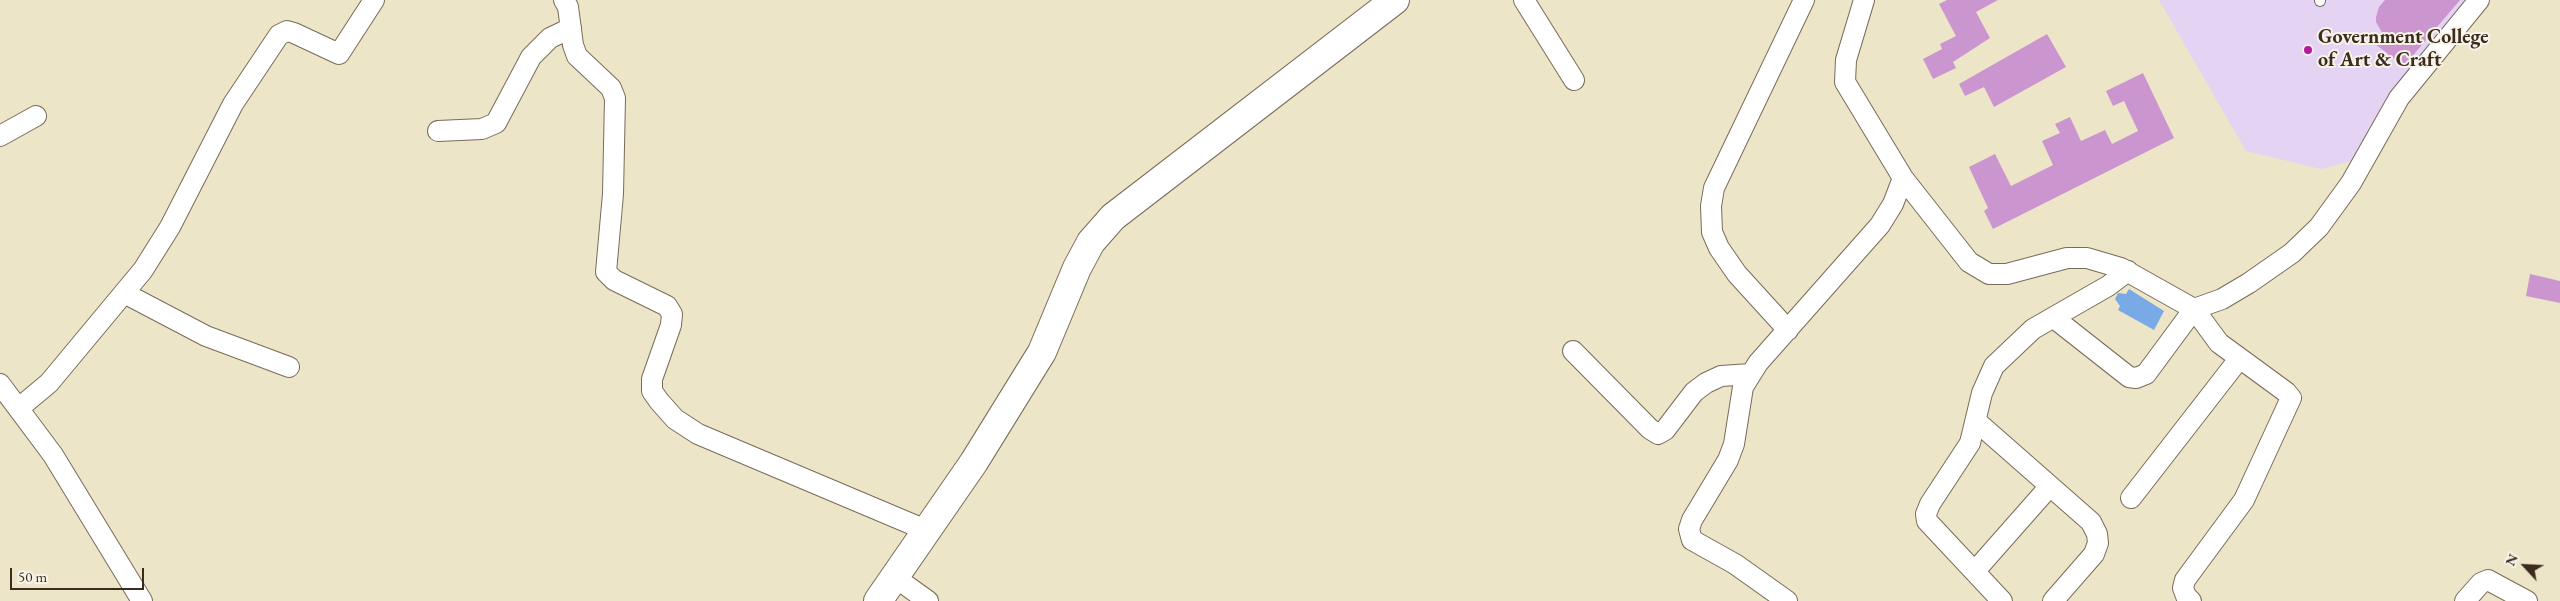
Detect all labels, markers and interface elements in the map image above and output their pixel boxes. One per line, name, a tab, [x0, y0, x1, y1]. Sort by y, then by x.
place label: Government College of Art & Craft	[2318, 26, 2489, 73]
marker: Government College of Art & Craft	[2302, 44, 2314, 56]
north arrow	[2500, 541, 2550, 591]
text: N	[2501, 551, 2522, 569]
scale bar	[12, 558, 146, 590]
text: 50 m	[18, 567, 47, 586]

